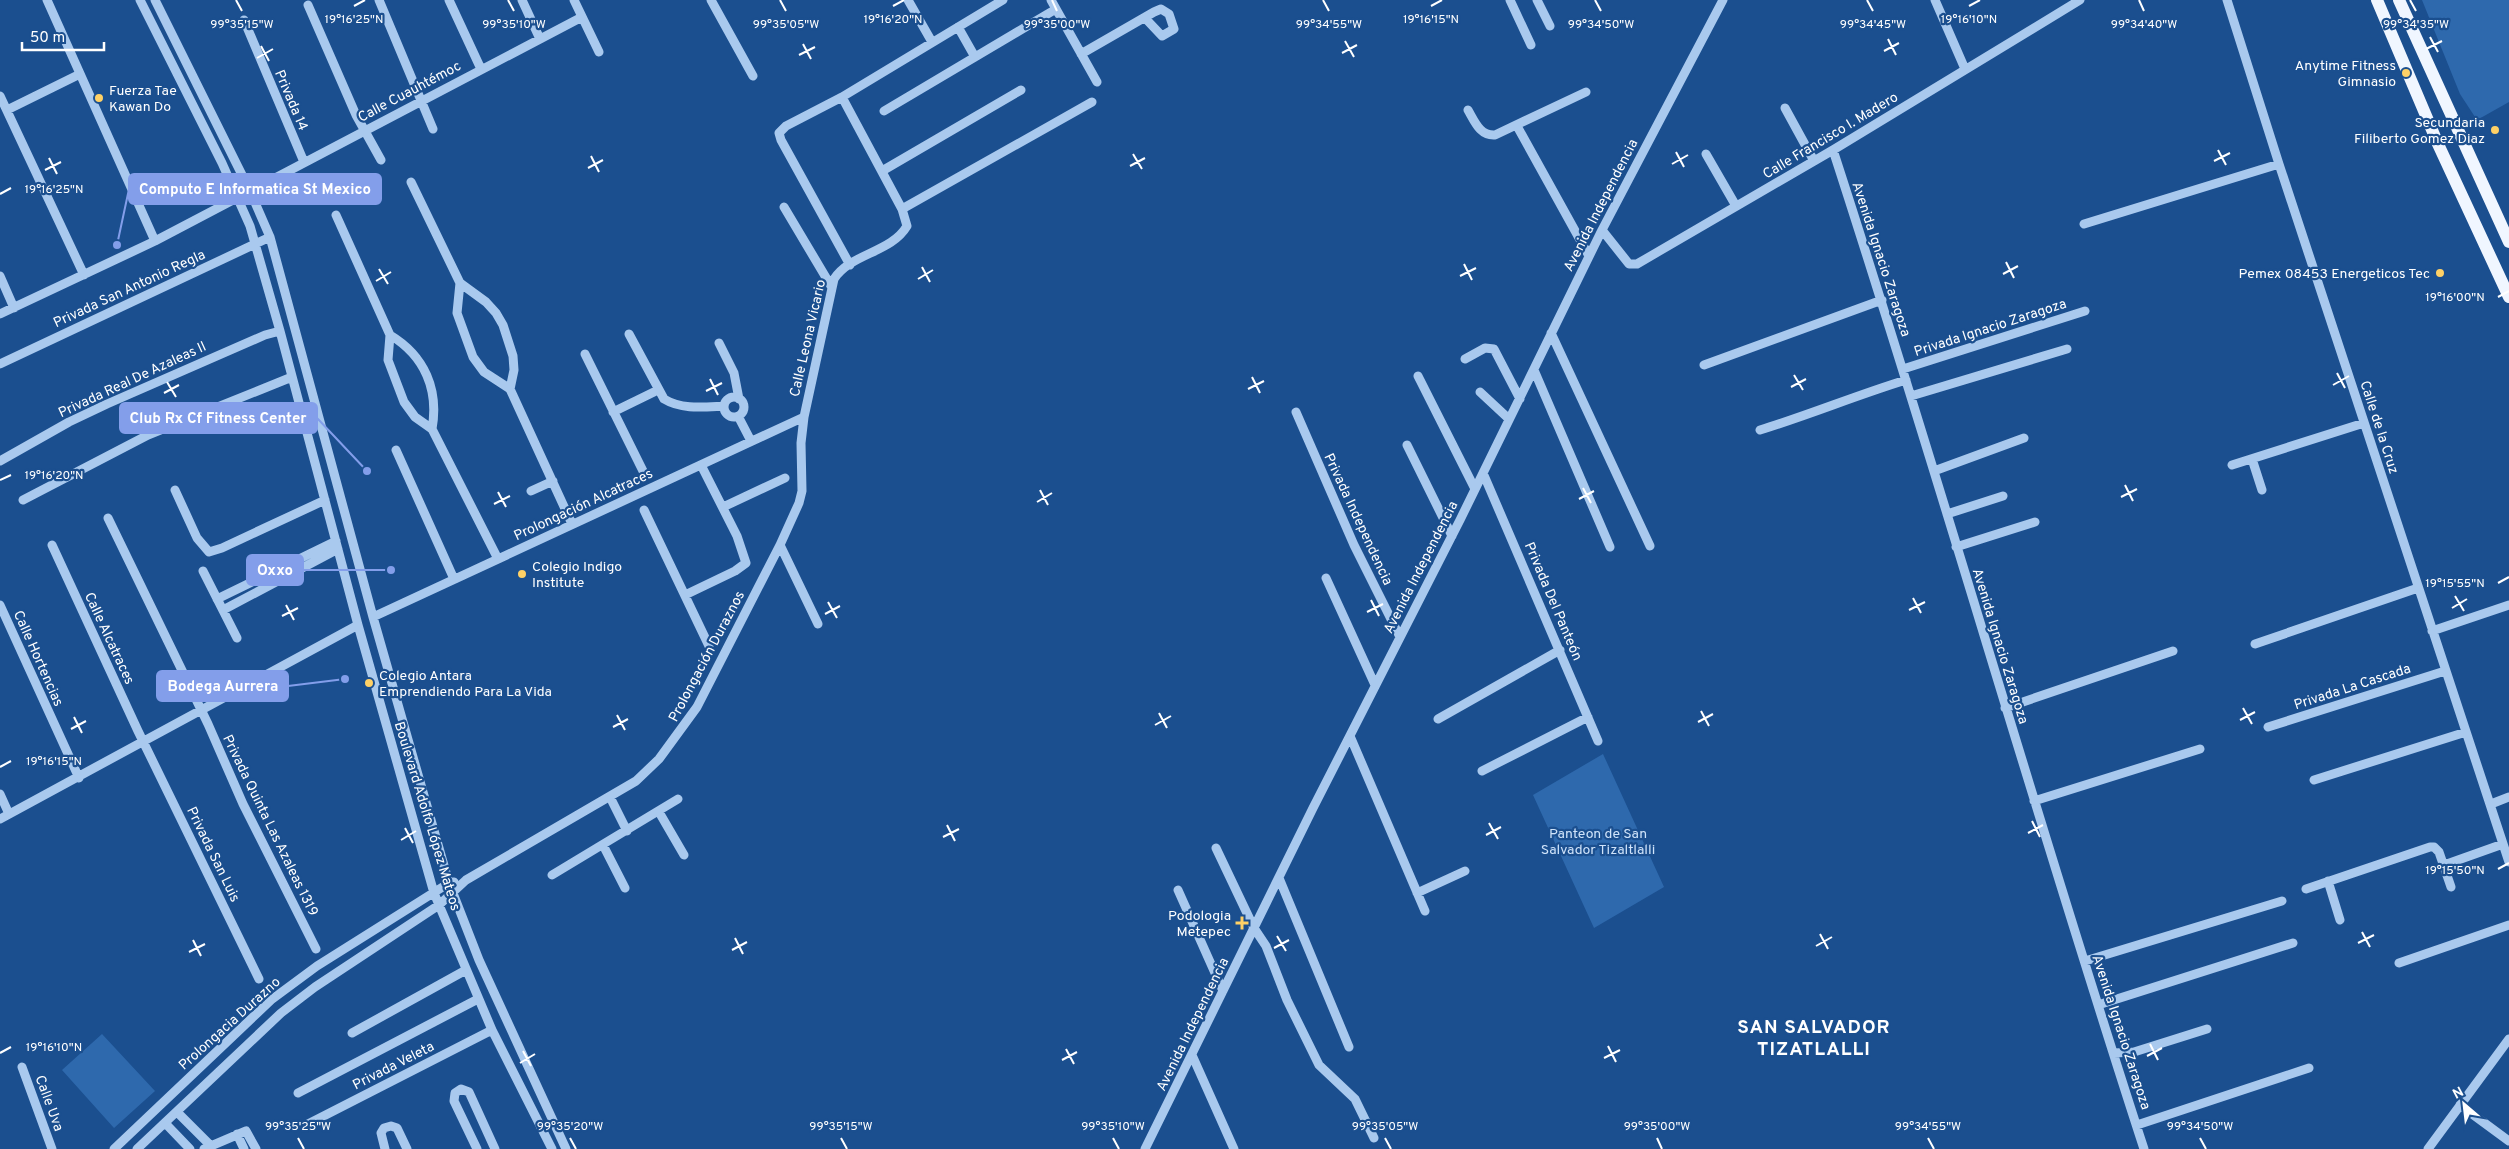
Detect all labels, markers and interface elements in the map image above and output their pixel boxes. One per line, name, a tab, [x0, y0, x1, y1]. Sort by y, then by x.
text: 19°16'25"N	[325, 12, 383, 28]
text: 19°16'20"N	[863, 12, 923, 28]
text: 19°16'15"N	[1403, 12, 1459, 28]
text: 19°16'10"N	[1941, 12, 1997, 28]
text: 99°35'15"W	[210, 17, 274, 33]
text: 99°35'10"W	[482, 17, 546, 33]
text: 99°35'05"W	[753, 17, 819, 33]
text: 99°35'00"W	[1024, 17, 1090, 33]
text: 99°34'55"W	[1296, 17, 1362, 33]
text: 99°34'50"W	[1568, 17, 1634, 33]
text: 99°34'45"W	[1840, 17, 1906, 33]
text: 99°34'40"W	[2111, 17, 2177, 33]
text: 99°34'35"W	[2383, 17, 2449, 33]
scale bar	[22, 20, 105, 52]
text: 50 m	[30, 29, 65, 48]
street label: Calle Cuauhtémoc	[355, 58, 464, 127]
place label: Anytime Fitness Gimnasio	[2295, 58, 2396, 91]
marker: Anytime Fitness Gimnasio	[2400, 67, 2412, 79]
street label: Privada 14	[270, 68, 311, 134]
place label: Fuerza Tae Kawan Do	[109, 83, 177, 116]
street label: Calle Francisco I. Madero	[1760, 89, 1902, 183]
marker: Fuerza Tae Kawan Do	[93, 92, 105, 104]
place label: Secundaria Filiberto Gomez Diaz	[2354, 115, 2485, 148]
marker: Secundaria Filiberto Gomez Diaz	[2489, 124, 2501, 136]
street label: Avenida Independencia	[1560, 137, 1642, 275]
callout: Computo E Informatica St Mexico	[129, 174, 381, 204]
street label: Avenida Ignacio Zaragoza	[1847, 180, 1914, 339]
text: Computo E Informatica St Mexico	[139, 181, 371, 200]
text: 19°16'25"N	[25, 182, 83, 198]
street label: Privada San Antonio Regla	[51, 247, 208, 332]
place label: Pemex 08453 Energeticos Tec	[2238, 266, 2430, 283]
marker: Pemex 08453 Energeticos Tec	[2434, 267, 2446, 279]
street label: Calle Leona Vicario	[787, 278, 830, 399]
text: 19°16'00"N	[2425, 290, 2485, 306]
street label: Privada Ignacio Zaragoza	[1912, 296, 2069, 361]
street label: Privada Real De Azaleas II	[56, 339, 209, 422]
street label: Calle de la Cruz	[2356, 379, 2402, 476]
callout: Club Rx Cf Fitness Center	[120, 403, 317, 433]
text: Club Rx Cf Fitness Center	[129, 410, 307, 429]
street label: Privada Independencia	[1320, 451, 1396, 588]
street label: Prolongación Alcatraces	[511, 466, 656, 545]
text: 19°16'20"N	[24, 468, 84, 484]
street label: Avenida Independencia	[1380, 499, 1462, 637]
street label: Privada Del Panteón	[1520, 540, 1585, 663]
callout: Oxxo	[247, 555, 303, 585]
place label: Colegio Indigo Institute	[532, 559, 622, 592]
text: Oxxo	[257, 562, 293, 581]
street label: Avenida Ignacio Zaragoza	[1968, 566, 2031, 726]
marker: Colegio Indigo Institute	[516, 568, 528, 580]
text: 19°15'55"N	[2425, 576, 2485, 592]
street label: Prolongación Duraznos	[666, 588, 749, 725]
street label: Calle Alcatraces	[80, 590, 137, 687]
street label: Calle Hortencias	[9, 608, 66, 709]
street label: Privada La Cascada	[2292, 661, 2413, 714]
place label: Colegio Antara Emprendiendo Para La Vida	[379, 668, 552, 701]
callout: Bodega Aurrera	[157, 671, 288, 701]
marker: Colegio Antara Emprendiendo Para La Vida	[363, 677, 375, 689]
text: Bodega Aurrera	[168, 678, 278, 697]
street label: Boulevard Adolfo López Mateos	[390, 720, 463, 913]
street label: Privada Quinta Las Azaleas 1319	[218, 732, 321, 919]
text: 19°16'15"N	[26, 754, 82, 770]
street label: Privada San Luis	[182, 804, 243, 905]
park label: Panteon de San Salvador Tizaltlalli	[1541, 826, 1655, 859]
text: 19°15'50"N	[2425, 863, 2485, 879]
place label: Podologia Metepec	[1168, 908, 1231, 941]
marker: Podologia Metepec	[1235, 916, 1249, 930]
street label: Avenida Ignacio Zaragoza	[2087, 953, 2154, 1112]
street label: Avenida Independencia	[1154, 955, 1233, 1094]
street label: Prolongacia Durazno	[176, 974, 285, 1074]
district label: SAN SALVADOR TIZATLALLI	[1737, 1016, 1891, 1062]
street label: Privada Veleta	[350, 1039, 437, 1094]
text: 19°16'10"N	[26, 1040, 82, 1056]
street label: Calle Uva	[31, 1073, 67, 1134]
north arrow	[2439, 1079, 2489, 1129]
text: N	[2450, 1084, 2467, 1104]
text: 99°35'25"W	[265, 1119, 331, 1135]
text: 99°35'20"W	[537, 1119, 603, 1135]
text: 99°35'15"W	[809, 1119, 873, 1135]
text: 99°35'10"W	[1081, 1119, 1145, 1135]
text: 99°35'05"W	[1352, 1119, 1418, 1135]
text: 99°35'00"W	[1624, 1119, 1690, 1135]
text: 99°34'55"W	[1895, 1119, 1961, 1135]
text: 99°34'50"W	[2167, 1119, 2233, 1135]

